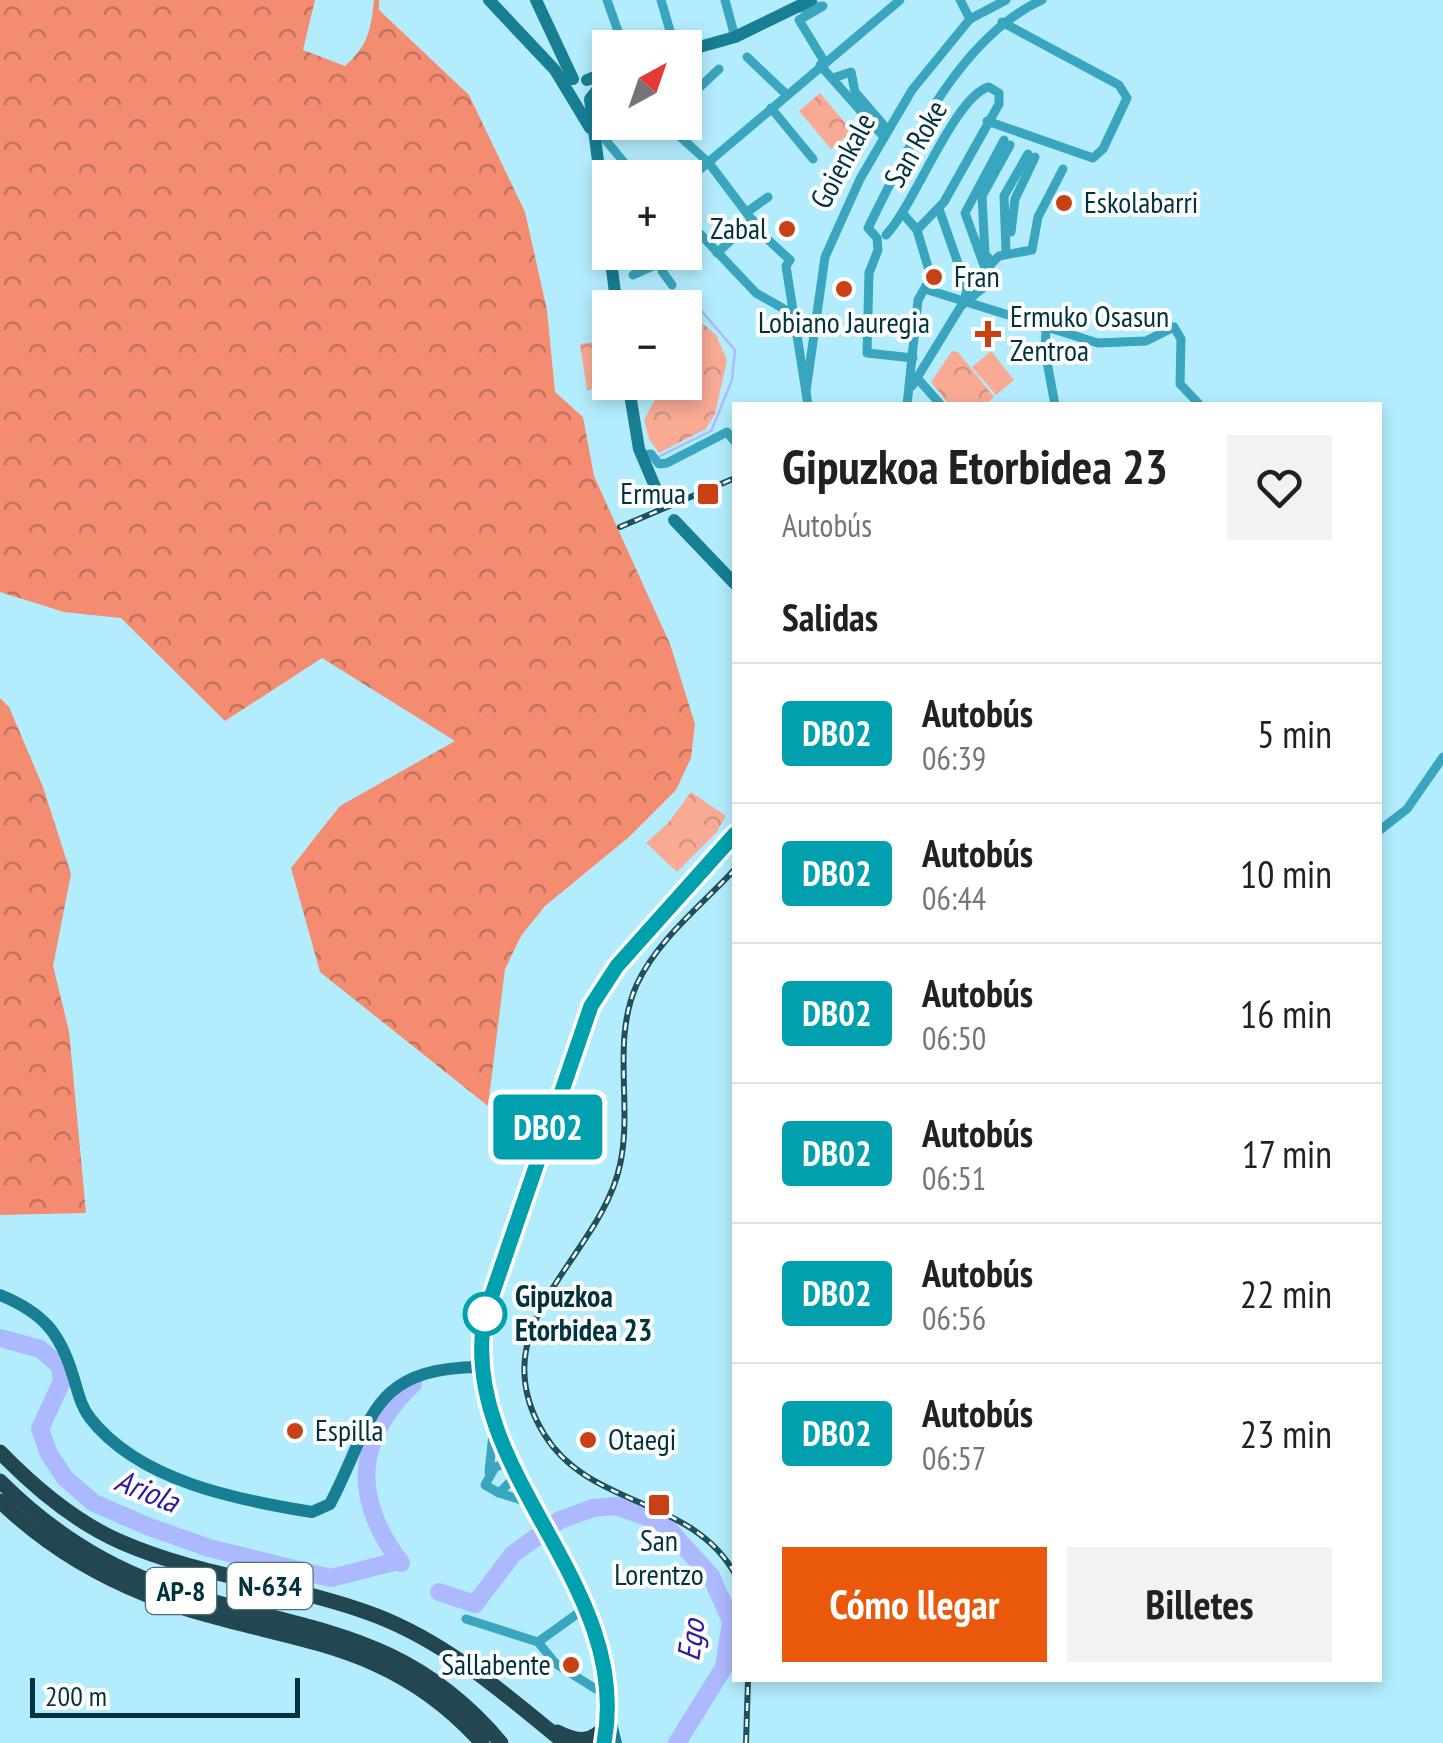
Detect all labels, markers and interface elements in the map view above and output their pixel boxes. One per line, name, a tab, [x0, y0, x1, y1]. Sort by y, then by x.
north arrow	[592, 30, 702, 140]
map controls	[592, 30, 702, 400]
street label: San Roke	[874, 93, 955, 194]
street label: Goienkale	[800, 106, 883, 215]
button: +	[592, 160, 702, 270]
place label: Eskolabarri	[1084, 182, 1198, 221]
marker: Eskolabarri	[1053, 192, 1075, 214]
place label: Zabal	[710, 208, 767, 247]
marker: Zabal	[776, 218, 798, 240]
place label: Fran	[954, 256, 1000, 295]
marker: Fran	[923, 266, 945, 288]
marker: Lobiano Jauregia	[833, 278, 855, 300]
button: −	[592, 290, 702, 400]
place label: Ermuko Osasun Zentroa	[1010, 296, 1169, 369]
place label: Lobiano Jauregia	[758, 302, 930, 341]
marker: Ermuko Osasun Zentroa	[975, 321, 1001, 347]
text: Gipuzkoa Etorbidea 23	[782, 435, 1168, 497]
button: heart	[1227, 435, 1332, 540]
place label: Ermua	[620, 473, 686, 512]
marker: Ermua	[695, 481, 721, 507]
text: Autobús	[782, 504, 872, 546]
text: Salidas	[782, 592, 878, 641]
text: Autobús	[922, 688, 1033, 737]
text: 5 min	[1257, 709, 1332, 758]
text: DB02	[802, 710, 872, 756]
text: 06:39	[922, 737, 986, 779]
text: Autobús	[922, 828, 1033, 877]
text: 10 min	[1240, 849, 1332, 898]
text: DB02	[802, 850, 872, 896]
text: 06:44	[922, 877, 986, 919]
text: Autobús	[922, 968, 1033, 1017]
text: 16 min	[1240, 989, 1332, 1038]
text: DB02	[802, 990, 872, 1036]
text: 06:50	[922, 1017, 986, 1059]
line badge: DB02	[478, 1094, 618, 1160]
text: DB02	[513, 1104, 583, 1150]
text: Autobús	[922, 1108, 1033, 1157]
text: 17 min	[1242, 1129, 1332, 1178]
text: DB02	[802, 1130, 872, 1176]
text: 06:51	[922, 1157, 986, 1199]
text: Autobús	[922, 1248, 1033, 1297]
text: 22 min	[1240, 1269, 1332, 1318]
text: DB02	[802, 1270, 872, 1316]
place label: Gipuzkoa Etorbidea 23	[515, 1276, 652, 1349]
marker: Gipuzkoa Etorbidea 23	[464, 1293, 506, 1335]
text: 06:56	[922, 1297, 986, 1339]
text: Autobús	[922, 1388, 1033, 1437]
text: 23 min	[1240, 1409, 1332, 1458]
place label: Espilla	[315, 1410, 384, 1449]
text: DB02	[802, 1410, 872, 1456]
place label: Otaegi	[608, 1419, 676, 1458]
marker: Espilla	[284, 1420, 306, 1442]
marker: Otaegi	[577, 1429, 599, 1451]
text: 06:57	[922, 1437, 986, 1479]
water label: Ariola	[109, 1458, 187, 1523]
marker: San Lorentzo	[646, 1492, 672, 1518]
place label: San Lorentzo	[614, 1520, 704, 1593]
button: Cómo llegar	[782, 1547, 1047, 1662]
button: Billetes	[1067, 1547, 1332, 1662]
road number: N-634	[228, 1563, 312, 1609]
road number: AP-8	[146, 1568, 216, 1614]
water label: Ego	[666, 1614, 714, 1663]
place label: Sallabente	[441, 1644, 551, 1683]
marker: Sallabente	[560, 1654, 582, 1676]
scale bar	[30, 1673, 300, 1718]
text: 200 m	[45, 1677, 107, 1714]

